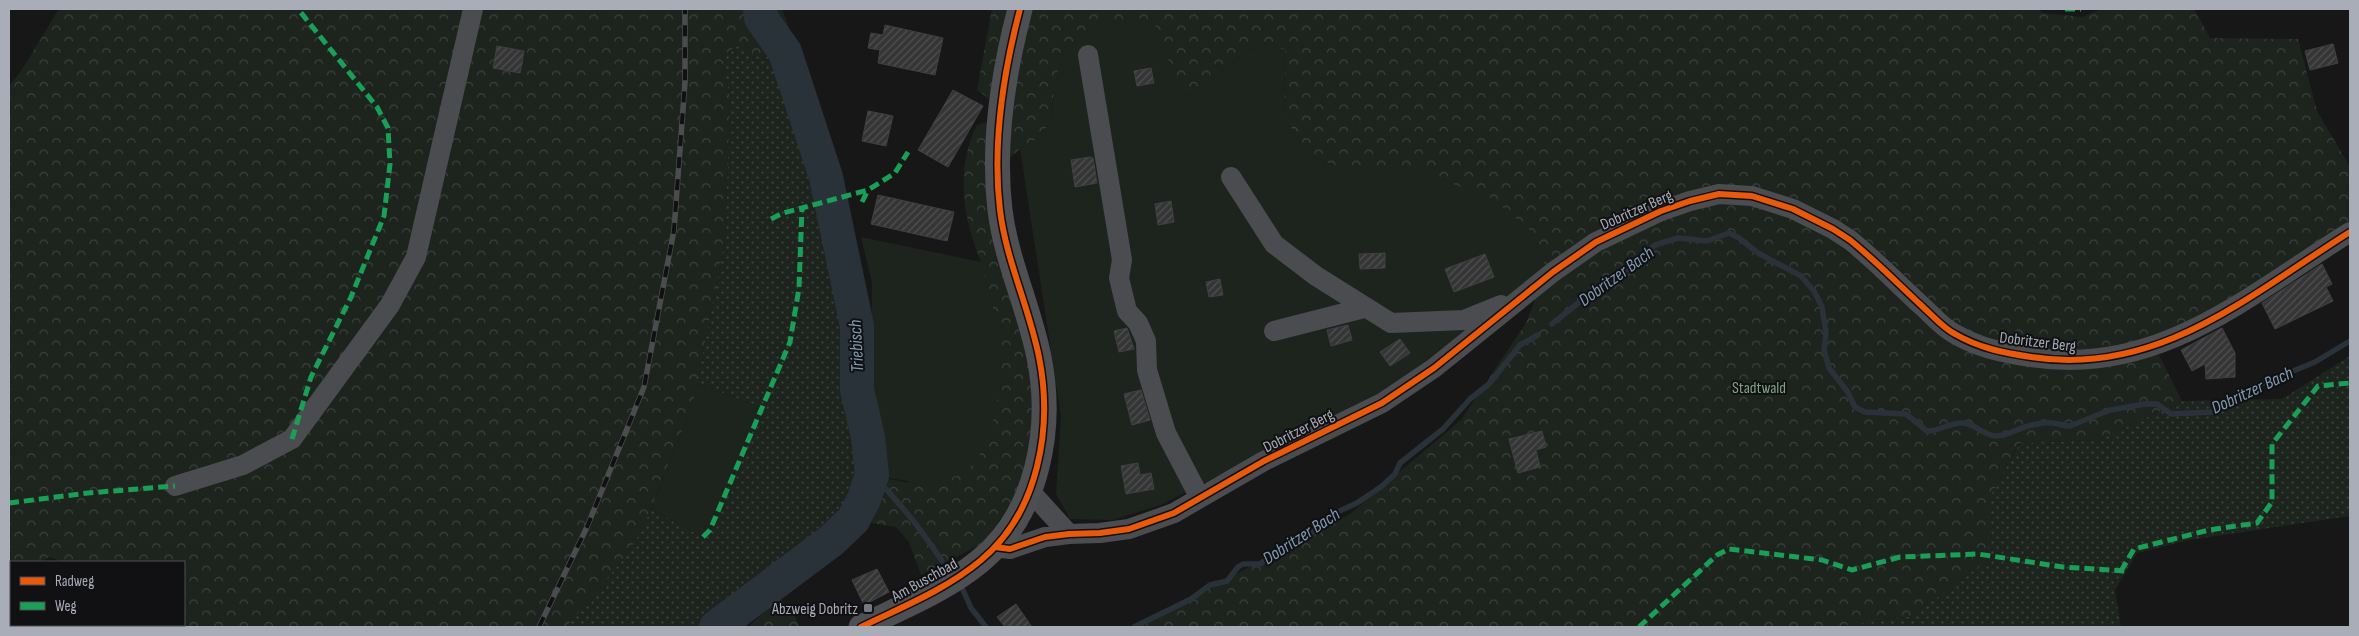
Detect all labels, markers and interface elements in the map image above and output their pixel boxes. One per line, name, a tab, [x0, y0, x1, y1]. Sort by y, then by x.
street label: Dobritzer Berg	[1598, 186, 1676, 235]
water label: Dobritzer Bach	[1575, 242, 1658, 311]
water label: Triebisch	[845, 319, 868, 373]
street label: Dobritzer Berg	[1998, 328, 2077, 357]
water label: Dobritzer Bach	[2208, 362, 2297, 419]
park label: Stadtwald	[1732, 379, 1786, 398]
street label: Dobritzer Berg	[1260, 405, 1337, 457]
water label: Dobritzer Bach	[1259, 503, 1344, 569]
street label: Am Buschbad	[888, 554, 961, 607]
legend	[10, 561, 185, 626]
text: Radweg	[55, 572, 94, 591]
text: Weg	[55, 597, 77, 616]
place label: Abzweig Dobritz	[771, 600, 858, 619]
marker: Abzweig Dobritz	[862, 602, 874, 614]

